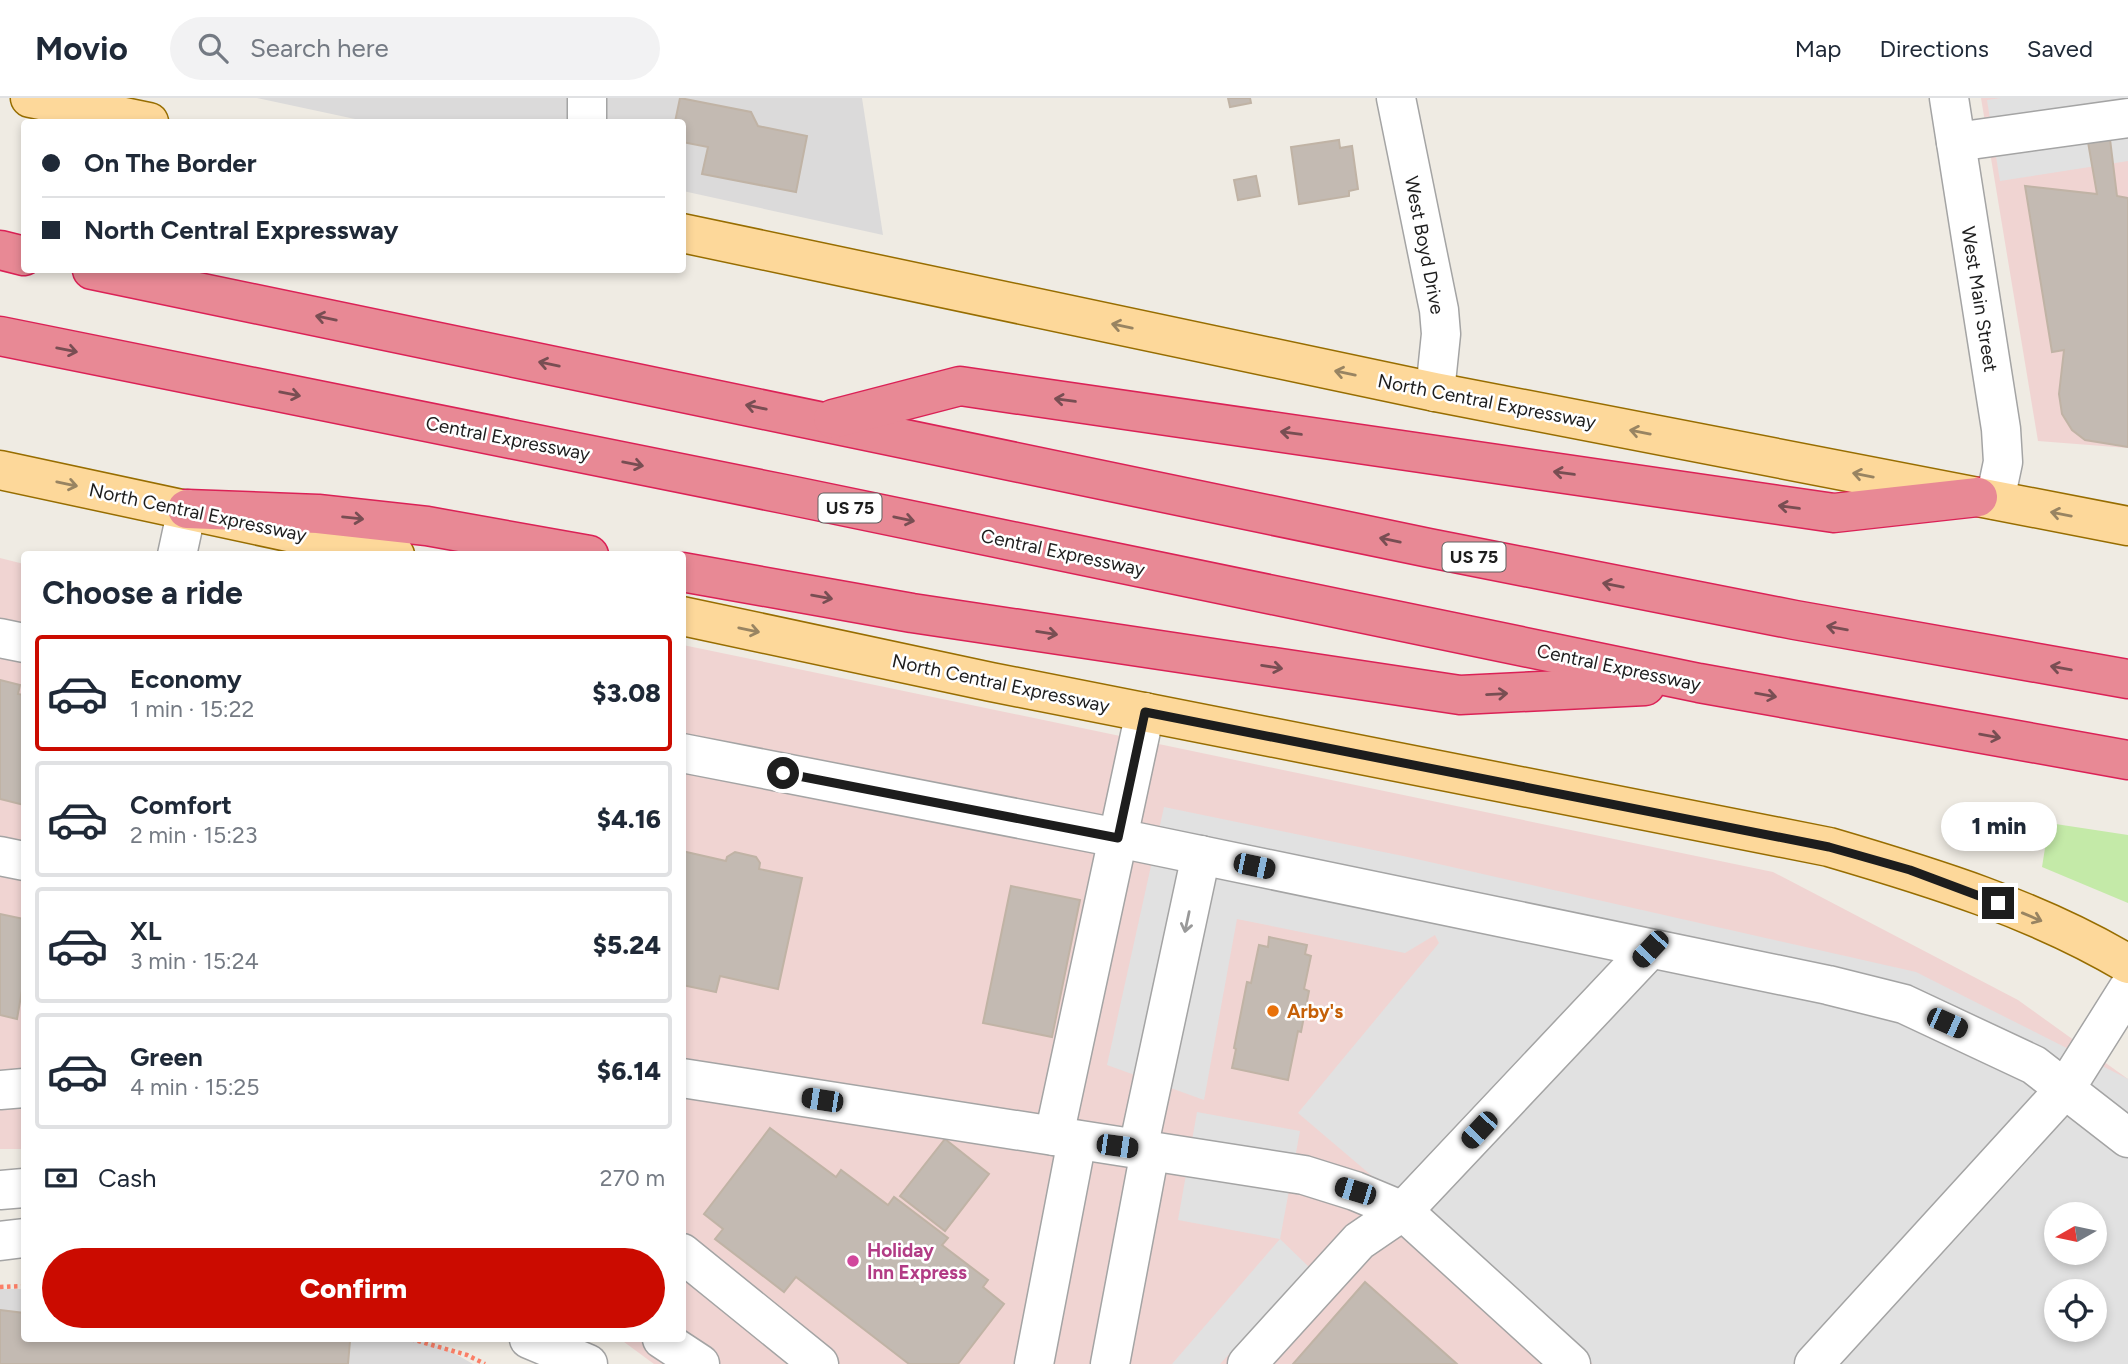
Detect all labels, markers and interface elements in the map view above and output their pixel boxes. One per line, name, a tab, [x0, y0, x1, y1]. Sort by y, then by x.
search box	[170, 17, 660, 80]
text: Movio	[35, 29, 128, 68]
icon: search	[194, 29, 232, 67]
text: Search here	[250, 32, 389, 64]
text: Map	[1795, 34, 1841, 63]
text: Directions	[1879, 34, 1989, 63]
text: Saved	[2027, 34, 2093, 63]
text: On The Border	[84, 147, 257, 179]
street label: West Boyd Drive	[1400, 174, 1449, 316]
text: North Central Expressway	[84, 214, 398, 246]
street label: West Main Street	[1957, 225, 2002, 374]
one-way arrow	[315, 311, 338, 325]
one-way arrow	[1111, 318, 1134, 332]
one-way arrow	[55, 343, 78, 357]
one-way arrow	[538, 357, 561, 371]
one-way arrow	[1334, 365, 1357, 379]
street label: North Central Expressway	[1376, 369, 1598, 434]
one-way arrow	[278, 388, 301, 402]
one-way arrow	[1054, 394, 1077, 407]
one-way arrow	[745, 400, 768, 414]
street label: Central Expressway	[424, 411, 592, 466]
one-way arrow	[1629, 424, 1652, 438]
one-way arrow	[1280, 426, 1302, 439]
one-way arrow	[621, 457, 644, 471]
one-way arrow	[1553, 466, 1576, 479]
one-way arrow	[1852, 467, 1875, 481]
one-way arrow	[55, 478, 78, 492]
street label: North Central Expressway	[87, 478, 309, 547]
road number: US 75	[818, 494, 882, 522]
one-way arrow	[1778, 500, 1801, 513]
one-way arrow	[2050, 506, 2073, 520]
one-way arrow	[341, 511, 363, 524]
one-way arrow	[892, 513, 915, 527]
street label: Central Expressway	[979, 524, 1147, 581]
one-way arrow	[1379, 532, 1402, 546]
road number: US 75	[1442, 542, 1506, 572]
text: Choose a ride	[42, 574, 243, 612]
one-way arrow	[1602, 577, 1625, 591]
one-way arrow	[810, 590, 833, 604]
one-way arrow	[1826, 620, 1849, 634]
one-way arrow	[737, 624, 760, 638]
one-way arrow	[1035, 627, 1057, 640]
street label: Central Expressway	[1535, 639, 1703, 696]
street label: North Central Expressway	[890, 649, 1112, 718]
one-way arrow	[1260, 661, 1282, 674]
one-way arrow	[2050, 661, 2073, 674]
icon: car	[46, 662, 109, 725]
text: Economy	[130, 663, 242, 695]
text: $3.08	[592, 677, 661, 709]
one-way arrow	[1485, 687, 1508, 700]
one-way arrow	[1754, 689, 1777, 703]
text: 1 min · 15:22	[130, 695, 254, 723]
one-way arrow	[1978, 729, 2001, 743]
route start	[767, 757, 799, 789]
icon: car	[46, 788, 109, 851]
text: Comfort	[130, 789, 232, 821]
callout: 1 min	[1940, 802, 2056, 850]
text: $4.16	[597, 803, 661, 835]
text: 1 min	[1972, 812, 2026, 840]
text: 2 min · 15:23	[130, 821, 257, 849]
car	[1232, 851, 1277, 881]
route end	[1982, 887, 2014, 919]
one-way arrow	[1180, 910, 1193, 933]
one-way arrow	[2021, 911, 2042, 924]
icon: car	[46, 914, 109, 977]
text: XL	[130, 915, 162, 947]
car	[1628, 926, 1673, 972]
text: $5.24	[593, 929, 661, 961]
text: 3 min · 15:24	[130, 947, 259, 975]
place label: Arby's	[1287, 1000, 1343, 1023]
marker: Arby's	[1265, 1003, 1281, 1019]
car	[1924, 1005, 1971, 1041]
icon: car	[46, 1040, 109, 1103]
text: Green	[130, 1041, 203, 1073]
text: $6.14	[597, 1055, 661, 1087]
text: 4 min · 15:25	[130, 1073, 260, 1101]
car	[800, 1086, 845, 1114]
car	[1457, 1107, 1502, 1153]
car	[1095, 1133, 1140, 1159]
icon: cash	[42, 1159, 80, 1197]
text: Cash	[98, 1162, 157, 1194]
text: 270 m	[600, 1164, 665, 1192]
car	[1332, 1175, 1379, 1207]
north arrow	[2044, 1202, 2107, 1265]
map controls	[2044, 1202, 2107, 1342]
place label: Holiday Inn Express	[867, 1239, 967, 1284]
button: Confirm	[42, 1248, 665, 1328]
marker: Holiday Inn Express	[845, 1253, 861, 1269]
button: locate	[2044, 1279, 2107, 1342]

